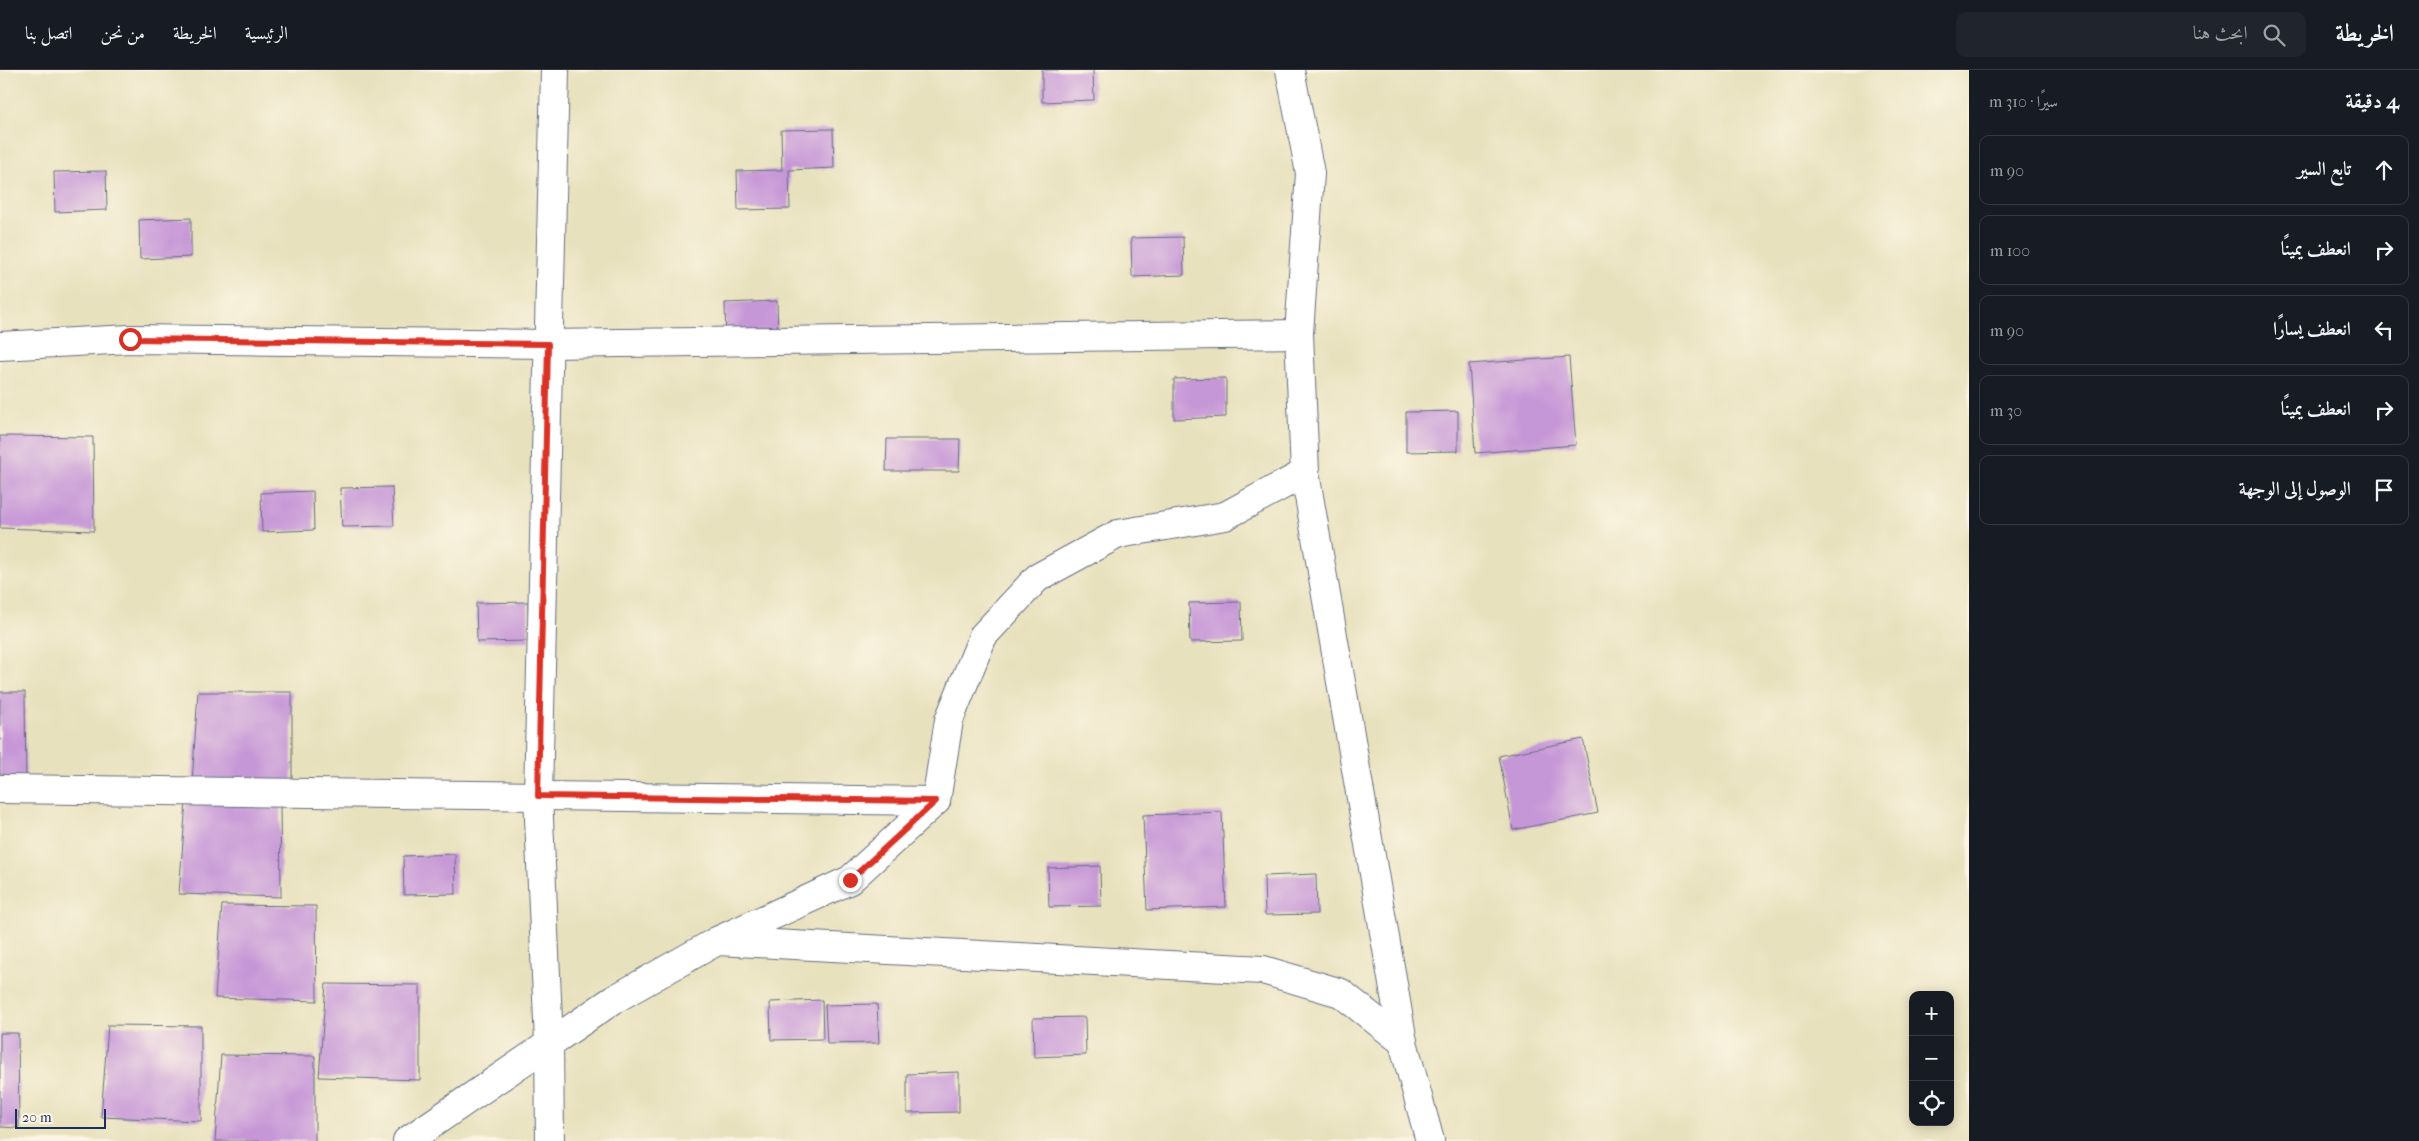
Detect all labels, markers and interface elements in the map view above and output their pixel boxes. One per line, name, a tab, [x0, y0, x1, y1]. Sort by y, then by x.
search box	[1956, 12, 2306, 57]
text: الخريطة	[2336, 19, 2394, 47]
icon: search	[2260, 21, 2288, 49]
text: ابحث هنا	[2193, 22, 2248, 44]
text: اتصل بنا	[25, 23, 72, 44]
text: من نحن	[100, 23, 145, 44]
text: الخريطة	[173, 23, 217, 44]
text: الرئيسية	[245, 23, 288, 44]
text: 4 دقيقة	[2345, 89, 2399, 113]
text: سيرًا · 310 m	[1989, 92, 2058, 111]
icon: ahead	[2370, 156, 2398, 184]
text: تابع السير	[2297, 158, 2351, 180]
text: 90 m	[1990, 161, 2024, 180]
icon: right	[2370, 236, 2398, 264]
text: انعطف يمينًا	[2281, 238, 2351, 260]
text: 100 m	[1990, 241, 2030, 260]
icon: left	[2370, 316, 2398, 344]
text: انعطف يسارًا	[2273, 318, 2351, 340]
text: 90 m	[1990, 321, 2024, 340]
route start	[119, 328, 142, 351]
icon: right	[2370, 396, 2398, 424]
text: انعطف يمينًا	[2281, 398, 2351, 420]
text: 30 m	[1990, 401, 2022, 420]
icon: arrive	[2370, 476, 2398, 504]
text: الوصول إلى الوجهة	[2239, 478, 2351, 500]
route end	[839, 869, 862, 892]
map controls	[1909, 991, 1954, 1126]
button: +	[1909, 991, 1954, 1036]
button: −	[1909, 1036, 1954, 1081]
button: locate	[1909, 1081, 1954, 1126]
scale bar	[15, 1106, 106, 1129]
text: 20 m	[22, 1109, 52, 1126]

